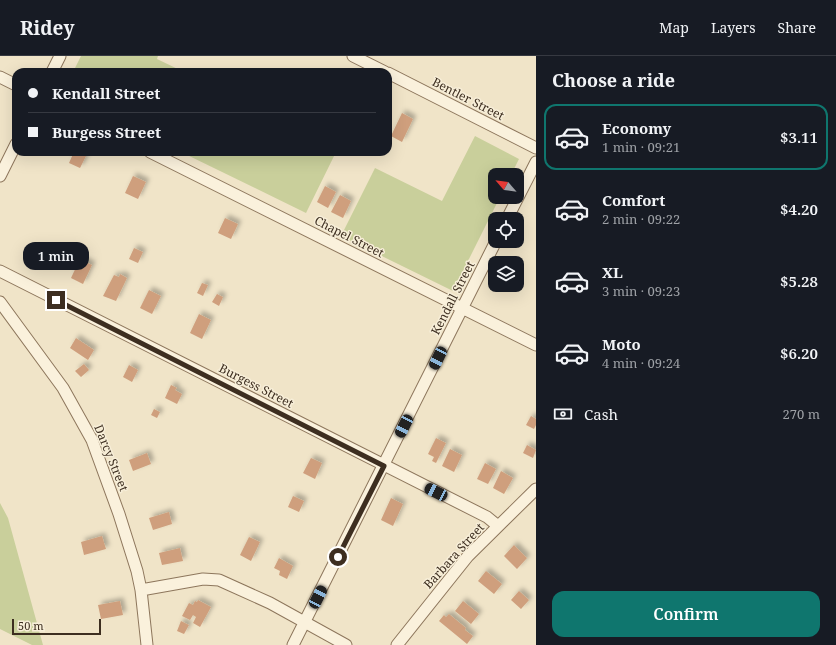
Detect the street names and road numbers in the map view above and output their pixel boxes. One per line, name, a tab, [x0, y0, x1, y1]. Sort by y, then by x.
street label: Bentler Street	[429, 73, 507, 124]
street label: Chapel Street	[312, 212, 387, 261]
street label: Kendall Street	[427, 258, 478, 337]
street label: Burgess Street	[216, 359, 296, 412]
street label: Darcy Street	[90, 422, 133, 494]
street label: Barbara Street	[419, 519, 488, 592]

